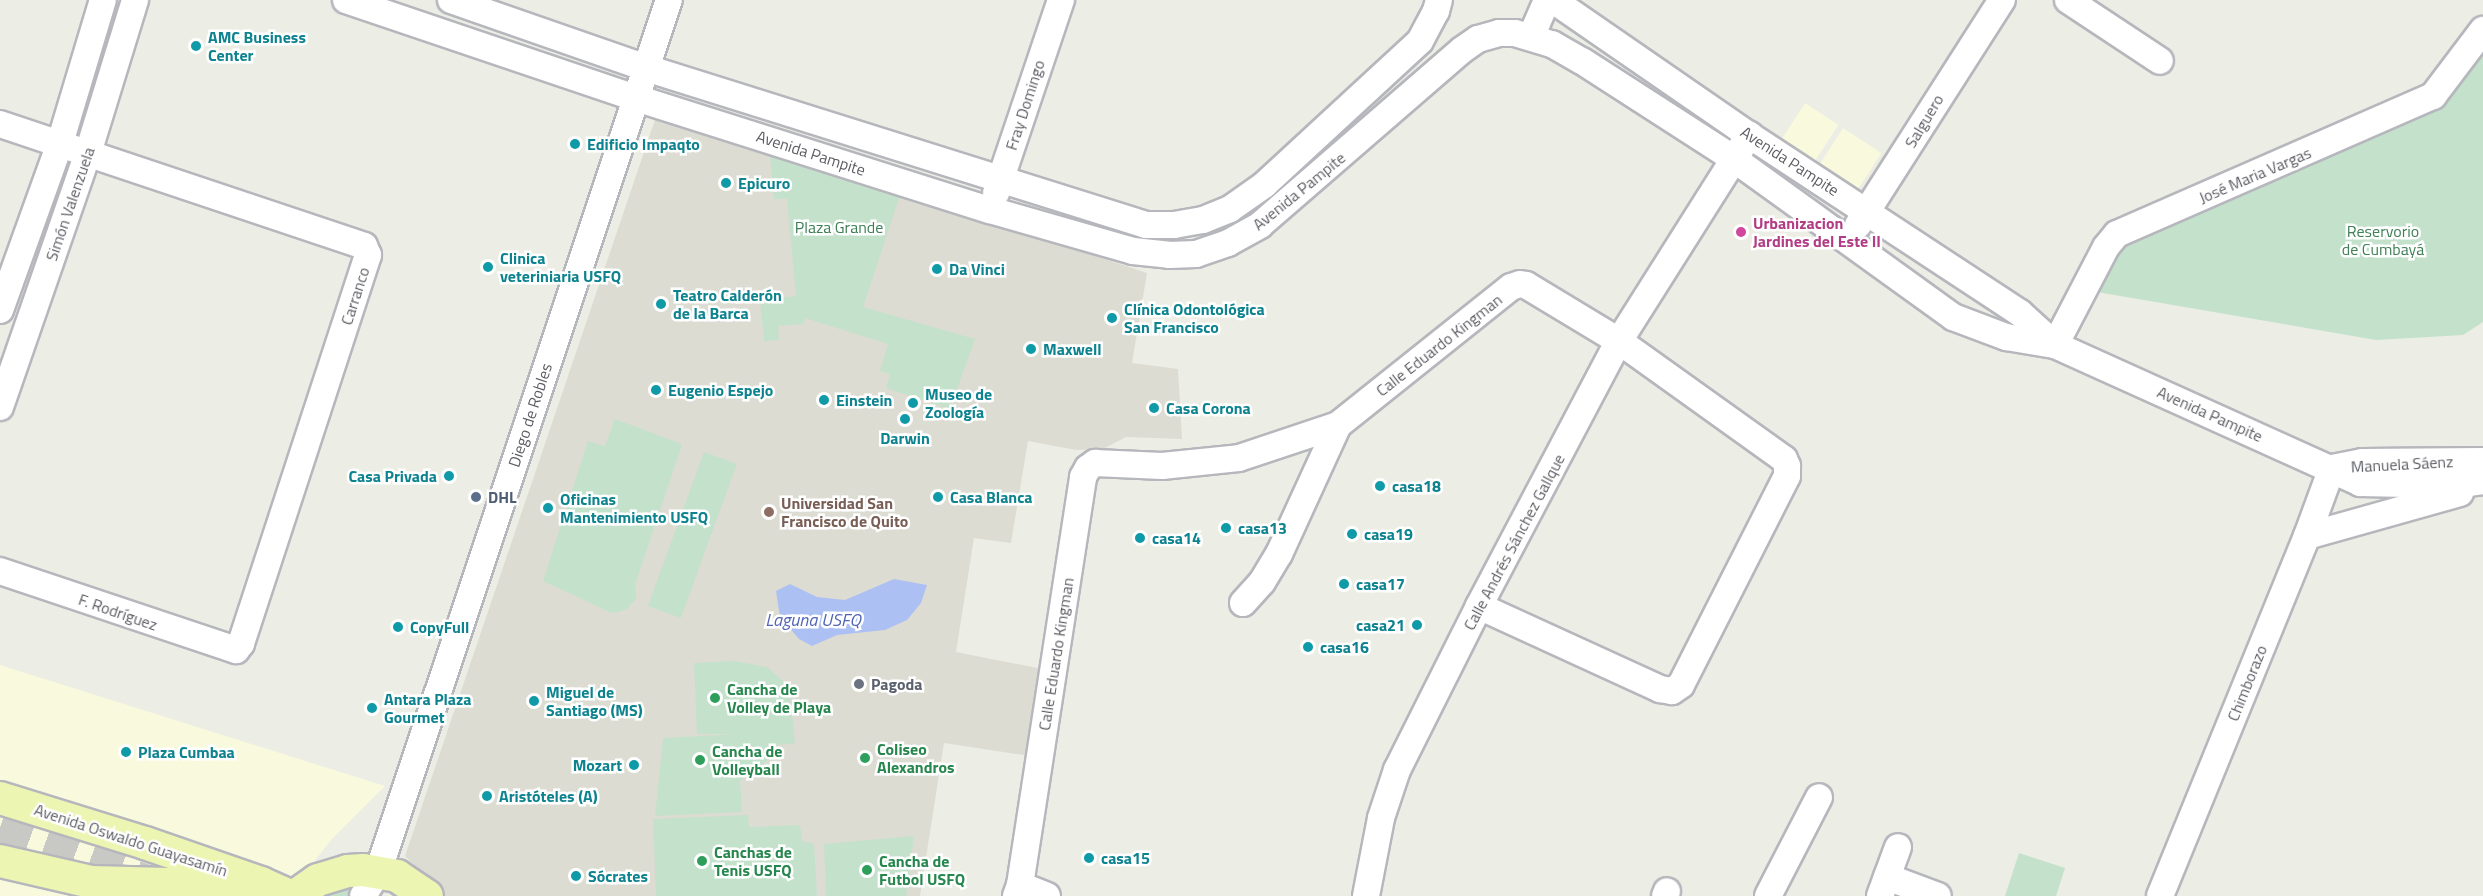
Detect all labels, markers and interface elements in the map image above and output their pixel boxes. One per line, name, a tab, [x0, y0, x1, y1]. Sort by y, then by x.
place label: AMC Business Center	[208, 27, 306, 65]
marker: AMC Business Center	[189, 39, 203, 53]
street label: Fray Domingo	[1001, 57, 1049, 153]
street label: Salguero	[1901, 91, 1947, 151]
street label: Avenida Pampite	[1737, 122, 1843, 200]
street label: Avenida Pampite	[754, 126, 868, 180]
place label: Edificio Impaqto	[587, 134, 700, 154]
marker: Edificio Impaqto	[568, 137, 582, 151]
street label: José Maria Vargas	[2196, 143, 2314, 207]
street label: Simón Valenzuela	[42, 145, 98, 263]
street label: Avenida Pampite	[1249, 148, 1349, 234]
place label: Epicuro	[738, 173, 790, 193]
marker: Epicuro	[719, 176, 733, 190]
place label: Urbanizacion Jardines del Este II	[1753, 213, 1881, 251]
park label: Plaza Grande	[795, 217, 883, 237]
park label: Reservorio de Cumbayá	[2342, 221, 2424, 259]
marker: Urbanizacion Jardines del Este II	[1734, 225, 1748, 239]
place label: Clinica veteriniaria USFQ	[500, 248, 621, 286]
place label: Da Vinci	[949, 259, 1005, 279]
marker: Clinica veteriniaria USFQ	[481, 260, 495, 274]
marker: Da Vinci	[930, 262, 944, 276]
street label: Carranco	[337, 265, 373, 327]
place label: Teatro Calderón de la Barca	[673, 285, 782, 323]
street label: Calle Eduardo Kingman	[1372, 290, 1506, 400]
marker: Teatro Calderón de la Barca	[654, 297, 668, 311]
place label: Clínica Odontológica San Francisco	[1124, 299, 1265, 337]
marker: Clínica Odontológica San Francisco	[1105, 311, 1119, 325]
place label: Maxwell	[1043, 339, 1102, 359]
marker: Maxwell	[1024, 342, 1038, 356]
street label: Diego de Robles	[504, 361, 556, 469]
place label: Eugenio Espejo	[668, 380, 773, 400]
street label: Avenida Pampite	[2154, 382, 2266, 446]
marker: Eugenio Espejo	[649, 383, 663, 397]
place label: Museo de Zoología	[925, 384, 992, 422]
place label: Einstein	[836, 390, 892, 410]
marker: Einstein	[817, 393, 831, 407]
marker: Museo de Zoología	[906, 396, 920, 410]
place label: Casa Corona	[1166, 398, 1251, 418]
marker: Casa Corona	[1147, 401, 1161, 415]
marker: Darwin	[898, 412, 912, 426]
place label: Darwin	[880, 428, 930, 448]
street label: Calle Andrés Sánchez Gallque	[1459, 451, 1569, 633]
street label: Manuela Sáenz	[2350, 452, 2454, 476]
place label: Casa Privada	[348, 466, 437, 486]
marker: Casa Privada	[442, 469, 456, 483]
place label: casa18	[1392, 476, 1441, 496]
marker: casa18	[1373, 479, 1387, 493]
place label: DHL	[488, 487, 517, 507]
place label: Casa Blanca	[950, 487, 1033, 507]
place label: Oficinas Mantenimiento USFQ	[560, 489, 708, 527]
marker: DHL	[469, 490, 483, 504]
marker: Casa Blanca	[931, 490, 945, 504]
place label: Universidad San Francisco de Quito	[781, 493, 908, 531]
marker: Oficinas Mantenimiento USFQ	[541, 501, 555, 515]
marker: Universidad San Francisco de Quito	[762, 505, 776, 519]
place label: casa13	[1238, 518, 1287, 538]
marker: casa13	[1219, 521, 1233, 535]
place label: casa19	[1364, 524, 1413, 544]
marker: casa19	[1345, 527, 1359, 541]
place label: casa14	[1152, 528, 1201, 548]
marker: casa14	[1133, 531, 1147, 545]
place label: casa17	[1356, 574, 1405, 594]
street label: Calle Eduardo Kingman	[1034, 576, 1078, 732]
marker: casa17	[1337, 577, 1351, 591]
street label: F. Rodríguez	[76, 590, 160, 634]
water label: Laguna USFQ	[765, 609, 861, 631]
place label: casa21	[1356, 615, 1405, 635]
place label: CopyFull	[410, 617, 469, 637]
marker: casa21	[1410, 618, 1424, 632]
marker: CopyFull	[391, 620, 405, 634]
place label: casa16	[1320, 637, 1369, 657]
marker: casa16	[1301, 640, 1315, 654]
street label: Chimborazo	[2223, 642, 2271, 724]
place label: Pagoda	[871, 674, 923, 694]
marker: Pagoda	[852, 677, 866, 691]
place label: Cancha de Volley de Playa	[727, 679, 831, 717]
place label: Miguel de Santiago (MS)	[546, 682, 643, 720]
place label: Antara Plaza Gourmet	[384, 689, 471, 727]
marker: Cancha de Volley de Playa	[708, 691, 722, 705]
marker: Miguel de Santiago (MS)	[527, 694, 541, 708]
marker: Antara Plaza Gourmet	[365, 701, 379, 715]
place label: Coliseo Alexandros	[877, 739, 955, 777]
place label: Cancha de Volleyball	[712, 741, 782, 779]
place label: Plaza Cumbaa	[138, 742, 235, 762]
marker: Plaza Cumbaa	[119, 745, 133, 759]
marker: Coliseo Alexandros	[858, 751, 872, 765]
marker: Cancha de Volleyball	[693, 753, 707, 767]
place label: Mozart	[573, 755, 622, 775]
marker: Mozart	[627, 758, 641, 772]
place label: Aristóteles (A)	[499, 786, 598, 806]
marker: Aristóteles (A)	[480, 789, 494, 803]
street label: Avenida Oswaldo Guayasamín	[32, 800, 230, 880]
place label: Canchas de Tenis USFQ	[714, 842, 792, 880]
place label: casa15	[1101, 848, 1150, 868]
place label: Cancha de Futbol USFQ	[879, 851, 965, 889]
marker: casa15	[1082, 851, 1096, 865]
marker: Canchas de Tenis USFQ	[695, 854, 709, 868]
marker: Cancha de Futbol USFQ	[860, 863, 874, 877]
place label: Sócrates	[588, 866, 648, 886]
marker: Sócrates	[569, 869, 583, 883]

